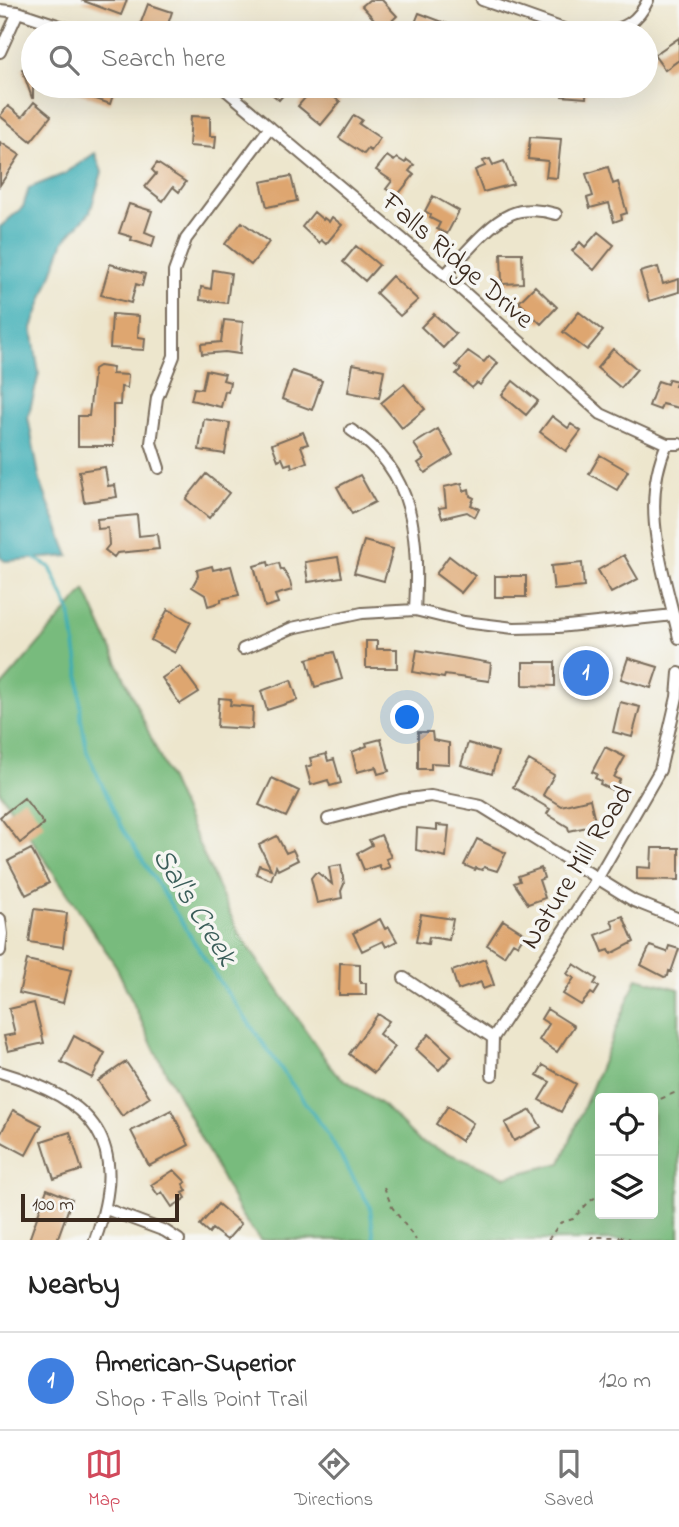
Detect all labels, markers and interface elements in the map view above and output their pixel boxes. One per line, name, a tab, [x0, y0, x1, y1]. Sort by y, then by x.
search box	[21, 21, 658, 98]
icon: search	[45, 41, 83, 79]
text: Search here	[101, 41, 226, 79]
street label: Falls Ridge Drive	[371, 183, 542, 340]
pin: 1	[563, 647, 609, 699]
your location	[390, 700, 424, 734]
street label: Nature Mill Road	[511, 778, 645, 958]
water label: Sal's Creek	[140, 840, 248, 977]
map controls	[595, 1093, 658, 1219]
button: locate	[595, 1093, 658, 1156]
button: layers	[595, 1156, 658, 1219]
scale bar	[21, 1191, 178, 1223]
text: 100 m	[32, 1192, 74, 1219]
text: Nearby	[28, 1264, 120, 1308]
text: American-Superior	[95, 1346, 295, 1384]
text: 1	[47, 1365, 55, 1398]
text: 120 m	[599, 1365, 651, 1398]
text: Shop · Falls Point Trail	[95, 1384, 308, 1417]
tab: Map	[85, 1445, 123, 1514]
tab: Directions	[294, 1445, 373, 1514]
tab: Saved	[544, 1445, 594, 1514]

